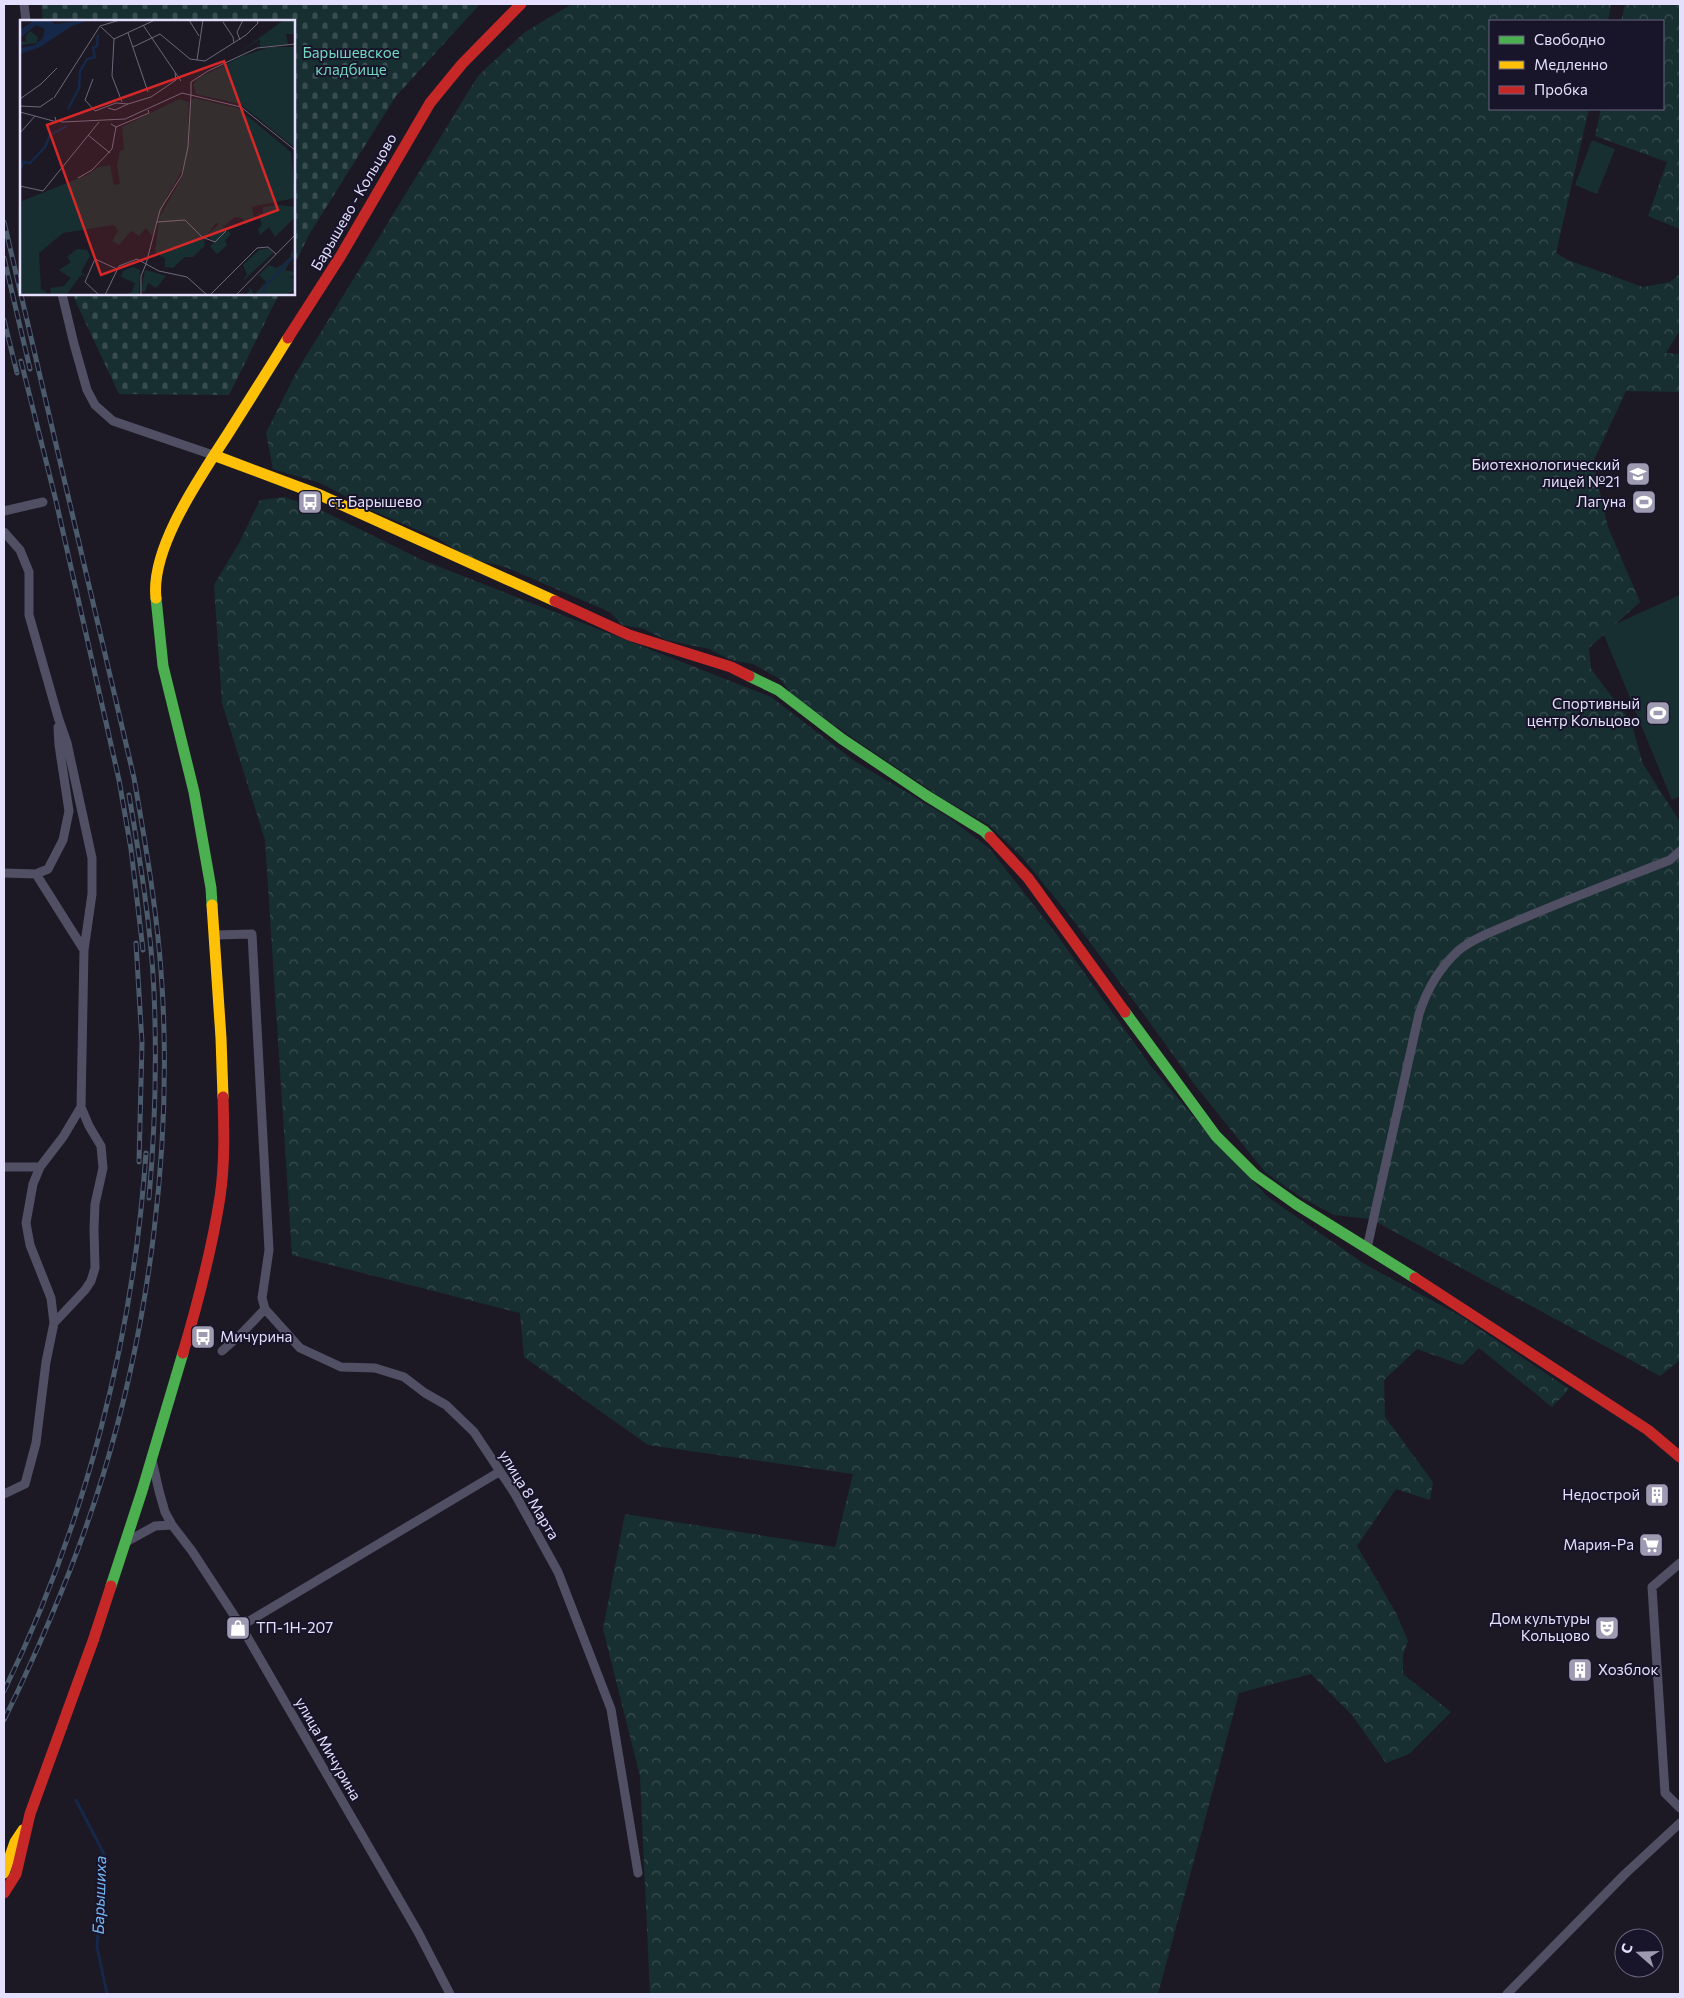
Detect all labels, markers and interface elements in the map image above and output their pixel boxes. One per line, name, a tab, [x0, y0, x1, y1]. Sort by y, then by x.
inset map	[20, 20, 295, 295]
legend	[1489, 20, 1664, 110]
text: Свободно	[1534, 30, 1605, 48]
park label: Барышевское кладбище	[302, 43, 400, 78]
text: Медленно	[1534, 55, 1608, 73]
text: Пробка	[1534, 80, 1588, 98]
street label: Барышево - Кольцово	[306, 130, 400, 273]
place label: Биотехнологический лицей №21	[1472, 455, 1620, 490]
school or university icon: Биотехнологический лицей №21	[1625, 461, 1651, 487]
bus stop icon: ст. Барышево	[297, 489, 323, 515]
sports icon: Лагуна	[1631, 489, 1657, 515]
place label: ст. Барышево	[328, 492, 422, 510]
place label: Лагуна	[1576, 492, 1626, 510]
place label: Спортивный центр Кольцово	[1527, 694, 1640, 729]
sports icon: Спортивный центр Кольцово	[1645, 700, 1671, 726]
bus stop icon: Мичурина	[190, 1324, 216, 1350]
place label: Мичурина	[220, 1327, 292, 1345]
street label: улица 8 Марта	[496, 1446, 564, 1543]
building icon: Недострой	[1644, 1482, 1670, 1508]
place label: Недострой	[1562, 1485, 1640, 1503]
supermarket icon: Мария-Ра	[1638, 1532, 1664, 1558]
place label: Мария-Ра	[1563, 1535, 1634, 1553]
place label: Дом культуры Кольцово	[1490, 1609, 1590, 1644]
shop icon: ТП-1Н-207	[225, 1615, 251, 1641]
theatre icon: Дом культуры Кольцово	[1594, 1615, 1620, 1641]
place label: ТП-1Н-207	[256, 1618, 333, 1636]
building icon: Хозблок	[1567, 1657, 1593, 1683]
place label: Хозблок	[1598, 1660, 1659, 1678]
street label: улица Мичурина	[292, 1694, 366, 1803]
water label: Барышиха	[88, 1855, 109, 1935]
north arrow	[1614, 1928, 1664, 1978]
text: С	[1617, 1941, 1636, 1956]

